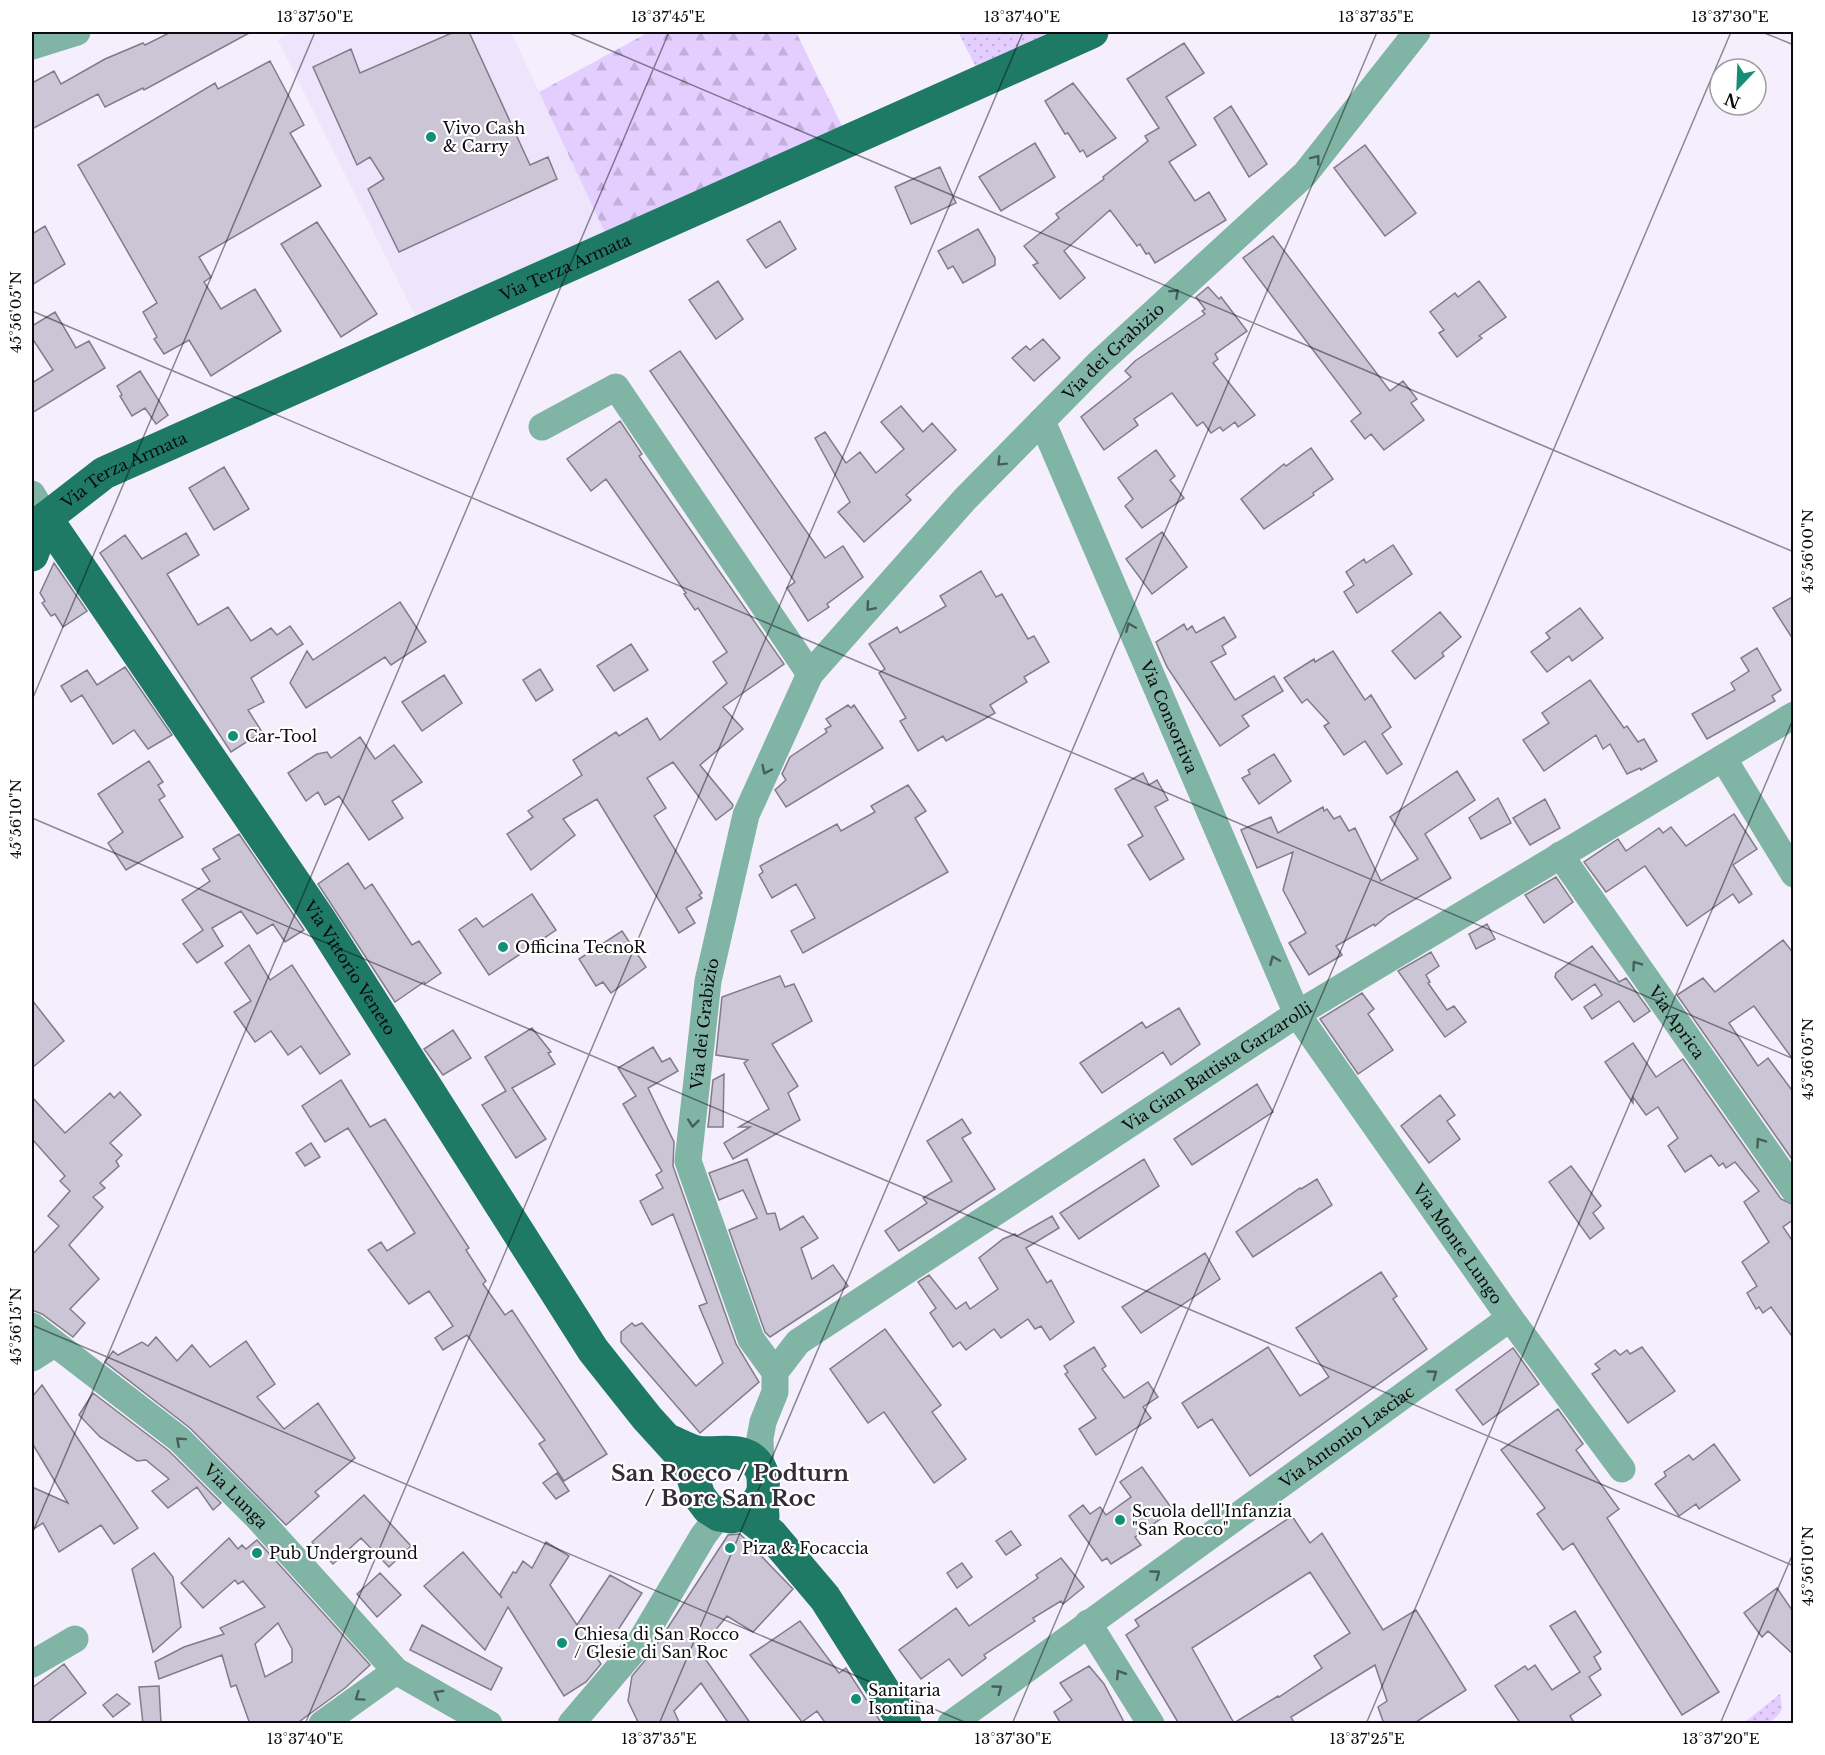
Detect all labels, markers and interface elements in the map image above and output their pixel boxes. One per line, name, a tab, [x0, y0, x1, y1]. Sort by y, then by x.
text: 13°37'50"E	[277, 7, 353, 26]
text: 13°37'45"E	[631, 7, 705, 26]
text: 13°37'40"E	[984, 7, 1060, 26]
text: 13°37'35"E	[1338, 7, 1414, 26]
text: 13°37'30"E	[1691, 7, 1769, 26]
north arrow	[1708, 57, 1768, 117]
text: N	[1721, 89, 1743, 113]
place label: Vivo Cash & Carry	[442, 118, 525, 156]
marker: Vivo Cash & Carry	[424, 130, 438, 144]
one-way arrow	[1309, 155, 1320, 166]
street label: Via Terza Armata	[496, 229, 634, 305]
text: 45°56'05"N	[6, 271, 25, 353]
one-way arrow	[1168, 289, 1179, 300]
street label: Via dei Grabizio	[1058, 298, 1168, 405]
street label: Via Terza Armata	[56, 427, 190, 513]
one-way arrow	[997, 455, 1008, 466]
text: 45°56'00"N	[1798, 509, 1817, 593]
one-way arrow	[866, 600, 877, 611]
one-way arrow	[1125, 622, 1137, 633]
street label: Via Consortiva	[1136, 656, 1202, 776]
place label: Car-Tool	[245, 726, 317, 746]
marker: Car-Tool	[226, 729, 240, 743]
one-way arrow	[762, 763, 774, 774]
text: 45°56'10"N	[6, 779, 25, 859]
street label: Via Vittorio Veneto	[299, 896, 400, 1039]
place label: Officina TecnoR	[515, 937, 647, 957]
marker: Officina TecnoR	[496, 940, 510, 954]
one-way arrow	[1269, 955, 1281, 966]
street label: Via dei Grabizio	[686, 956, 723, 1091]
one-way arrow	[1632, 960, 1643, 971]
street label: Via Aprica	[1644, 981, 1709, 1063]
street label: Via Gian Battista Garzarolli	[1118, 997, 1316, 1136]
text: 45°56'05"N	[1798, 1018, 1817, 1100]
one-way arrow	[687, 1119, 699, 1128]
one-way arrow	[1756, 1137, 1767, 1148]
street label: Via Monte Lungo	[1408, 1179, 1507, 1308]
text: 45°56'15"N	[6, 1287, 25, 1365]
one-way arrow	[1426, 1370, 1437, 1381]
street label: Via Antonio Lasciac	[1275, 1381, 1418, 1493]
one-way arrow	[177, 1437, 187, 1448]
street label: Via Lunga	[199, 1459, 272, 1533]
district label: San Rocco / Podturn / Borc San Roc	[611, 1460, 849, 1512]
place label: Scuola dell'Infanzia "San Rocco"	[1132, 1501, 1292, 1539]
marker: Scuola dell'Infanzia "San Rocco"	[1113, 1513, 1127, 1527]
text: 45°56'10"N	[1798, 1526, 1817, 1606]
place label: Piza & Focaccia	[742, 1538, 869, 1558]
marker: Piza & Focaccia	[723, 1541, 737, 1555]
place label: Pub Underground	[269, 1543, 418, 1563]
marker: Pub Underground	[250, 1546, 264, 1560]
one-way arrow	[1149, 1570, 1160, 1581]
place label: Chiesa di San Rocco / Glesie di San Roc	[574, 1624, 739, 1662]
marker: Chiesa di San Rocco / Glesie di San Roc	[555, 1636, 569, 1650]
one-way arrow	[1116, 1670, 1128, 1680]
place label: Sanitaria Isontina	[868, 1680, 941, 1718]
one-way arrow	[991, 1685, 1002, 1696]
one-way arrow	[355, 1690, 366, 1701]
one-way arrow	[434, 1690, 444, 1702]
marker: Sanitaria Isontina	[849, 1692, 863, 1706]
text: 13°37'40"E	[267, 1729, 343, 1748]
text: 13°37'35"E	[621, 1729, 697, 1748]
text: 13°37'30"E	[974, 1729, 1052, 1748]
text: 13°37'25"E	[1329, 1729, 1405, 1748]
text: 13°37'20"E	[1682, 1729, 1760, 1748]

